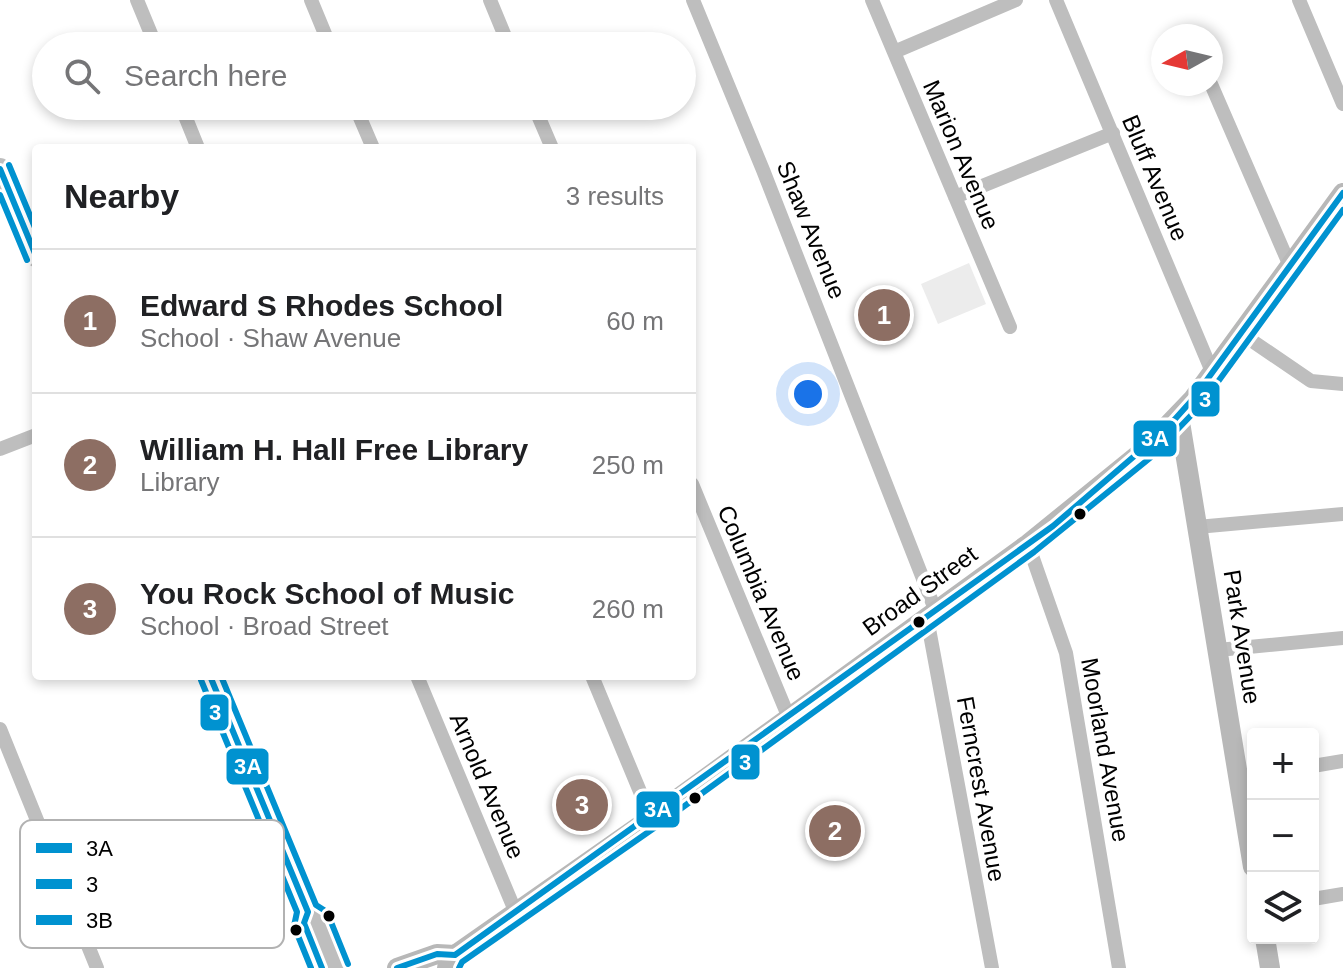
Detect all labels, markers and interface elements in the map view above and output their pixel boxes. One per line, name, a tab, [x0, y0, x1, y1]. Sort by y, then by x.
north arrow	[1151, 24, 1223, 96]
search box	[32, 32, 696, 120]
icon: search	[60, 54, 104, 98]
text: Search here	[124, 59, 287, 92]
street label: Marion Avenue	[918, 76, 1005, 234]
street label: Bluff Avenue	[1117, 111, 1194, 245]
street label: Shaw Avenue	[772, 157, 851, 303]
text: Nearby	[64, 177, 179, 215]
text: 3 results	[566, 181, 664, 211]
pin: 1	[858, 285, 910, 345]
text: Edward S Rhodes School	[140, 289, 503, 322]
text: 1	[83, 306, 97, 336]
text: 60 m	[606, 306, 664, 336]
text: School · Shaw Avenue	[140, 323, 401, 353]
your location	[788, 374, 828, 414]
line badge: 3	[1190, 380, 1221, 418]
text: 3	[1199, 387, 1211, 412]
line badge: 3A	[1132, 419, 1178, 458]
text: 3A	[1141, 426, 1169, 451]
text: William H. Hall Free Library	[140, 433, 528, 466]
text: 2	[83, 450, 97, 480]
text: 250 m	[592, 450, 664, 480]
text: Library	[140, 467, 219, 497]
street label: Columbia Avenue	[712, 501, 811, 684]
unlabelled marker	[1072, 506, 1088, 522]
street label: Broad Street	[857, 540, 982, 641]
street label: Park Avenue	[1219, 568, 1266, 706]
text: You Rock School of Music	[140, 577, 514, 610]
text: 3	[83, 594, 97, 624]
text: 260 m	[592, 594, 664, 624]
text: School · Broad Street	[140, 611, 389, 641]
unlabelled marker	[911, 614, 927, 630]
street label: Moorland Avenue	[1076, 656, 1135, 844]
line badge: 3	[199, 693, 230, 732]
street label: Ferncrest Avenue	[952, 694, 1011, 884]
text: 3	[209, 700, 221, 725]
street label: Arnold Avenue	[445, 709, 530, 863]
map controls	[1247, 728, 1319, 944]
button: +	[1247, 728, 1319, 800]
line badge: 3	[730, 743, 761, 781]
line badge: 3A	[225, 747, 270, 786]
text: 3	[739, 750, 751, 775]
text: 3A	[234, 754, 262, 779]
pin: 3	[556, 775, 608, 835]
line badge: 3A	[635, 790, 681, 829]
unlabelled marker	[687, 790, 703, 806]
text: 3A	[644, 797, 672, 822]
button: −	[1247, 800, 1319, 872]
pin: 2	[809, 801, 861, 861]
legend	[20, 820, 284, 948]
text: 3A	[86, 836, 113, 861]
text: 3	[86, 872, 98, 897]
button: layers	[1247, 872, 1319, 944]
text: 3B	[86, 908, 113, 933]
unlabelled marker	[321, 908, 337, 924]
unlabelled marker	[288, 922, 304, 938]

